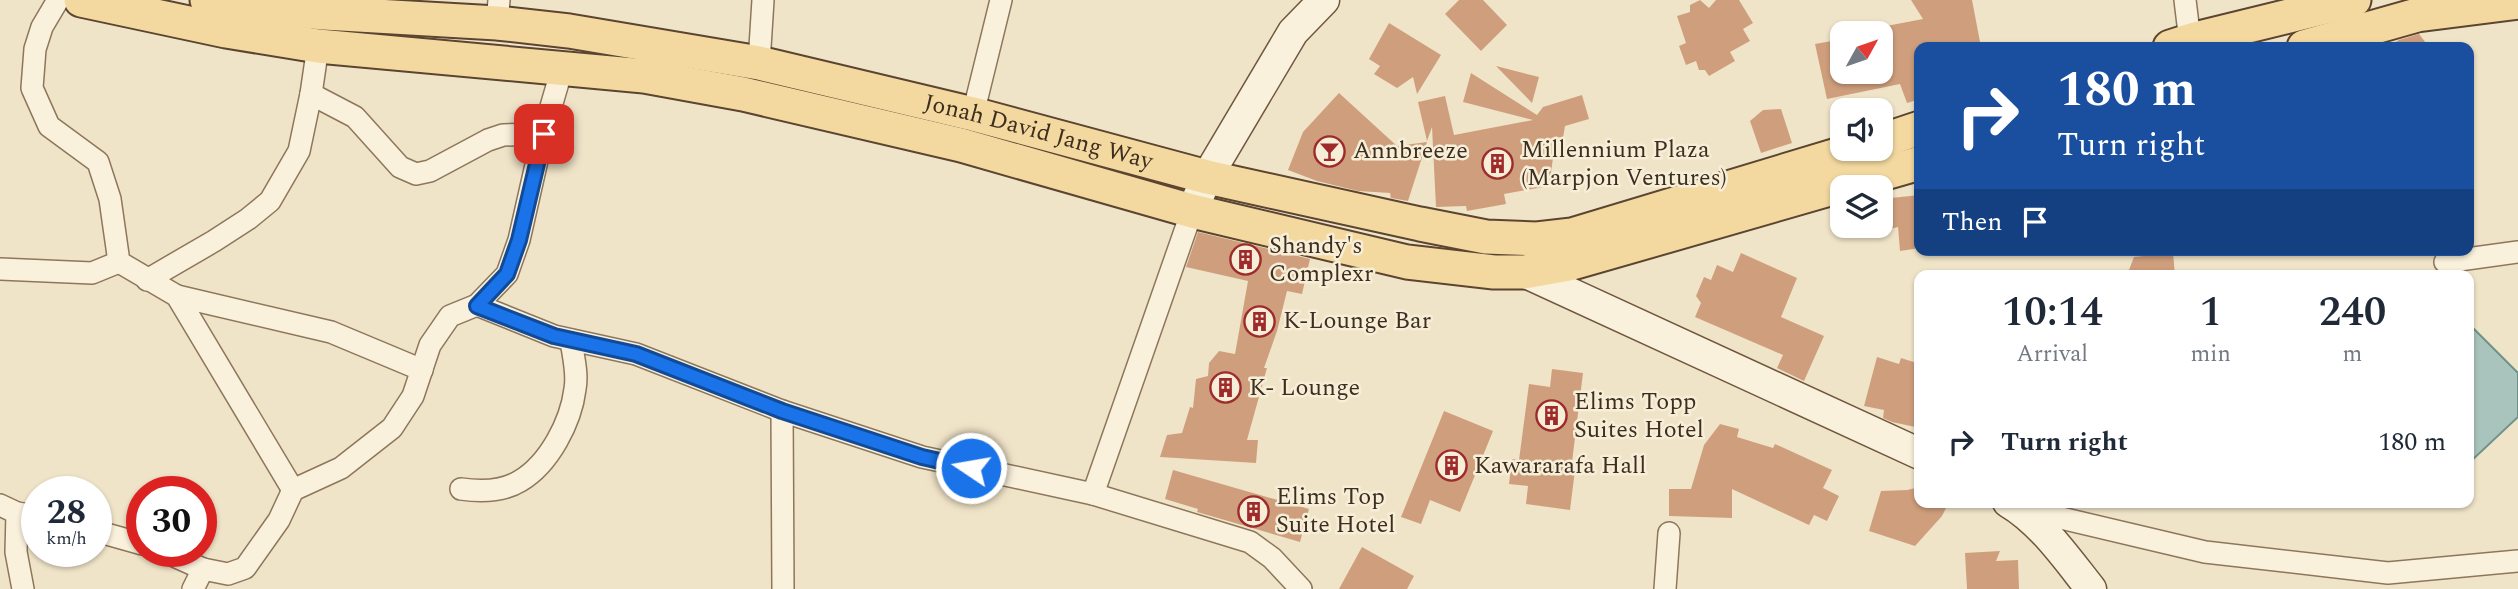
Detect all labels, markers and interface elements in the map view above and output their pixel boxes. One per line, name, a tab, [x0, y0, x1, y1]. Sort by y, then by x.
north arrow	[1830, 21, 1894, 84]
map controls	[1830, 21, 1893, 238]
text: 180 m	[2057, 53, 2196, 128]
icon: right	[1942, 70, 2033, 161]
street label: Jonah David Jang Way	[920, 85, 1158, 180]
button: sound	[1830, 98, 1893, 161]
pin	[514, 104, 574, 164]
icon: arrive	[525, 115, 563, 153]
text: Turn right	[2057, 121, 2205, 170]
place label: Millennium Plaza (Marpjon Ventures)	[1521, 132, 1727, 196]
place label: Annbreeze	[1353, 133, 1468, 169]
bar icon: Annbreeze	[1313, 134, 1347, 168]
building icon: Millennium Plaza (Marpjon Ventures)	[1481, 147, 1515, 181]
button: layers	[1830, 175, 1893, 238]
text: Then	[1942, 202, 2002, 242]
icon: arrive	[2016, 203, 2054, 241]
place label: Shandy's Complexr	[1269, 228, 1374, 292]
building icon: Shandy's Complexr	[1229, 243, 1263, 277]
text: 10:14	[2002, 281, 2103, 344]
text: 1	[2199, 281, 2222, 344]
text: 240	[2319, 281, 2386, 344]
place label: K-Lounge Bar	[1283, 303, 1431, 339]
building icon: K-Lounge Bar	[1243, 304, 1277, 338]
text: Arrival	[2016, 337, 2088, 372]
text: min	[2191, 337, 2231, 372]
text: m	[2343, 337, 2362, 372]
place label: K- Lounge	[1249, 370, 1360, 406]
building icon: K- Lounge	[1209, 371, 1243, 405]
place label: Elims Topp Suites Hotel	[1574, 384, 1704, 448]
building icon: Elims Topp Suites Hotel	[1534, 399, 1568, 433]
text: Turn right	[2001, 422, 2128, 462]
text: 180 m	[2378, 422, 2446, 462]
icon: right	[1942, 423, 1980, 461]
position arrow	[934, 431, 1008, 505]
place label: Kawararafa Hall	[1474, 448, 1646, 484]
building icon: Kawararafa Hall	[1434, 449, 1468, 483]
speed limit sign: 30	[126, 476, 217, 567]
place label: Elims Top Suite Hotel	[1276, 479, 1395, 543]
text: 28	[47, 486, 86, 539]
building icon: Elims Top Suite Hotel	[1236, 494, 1270, 528]
text: km/h	[46, 525, 87, 552]

